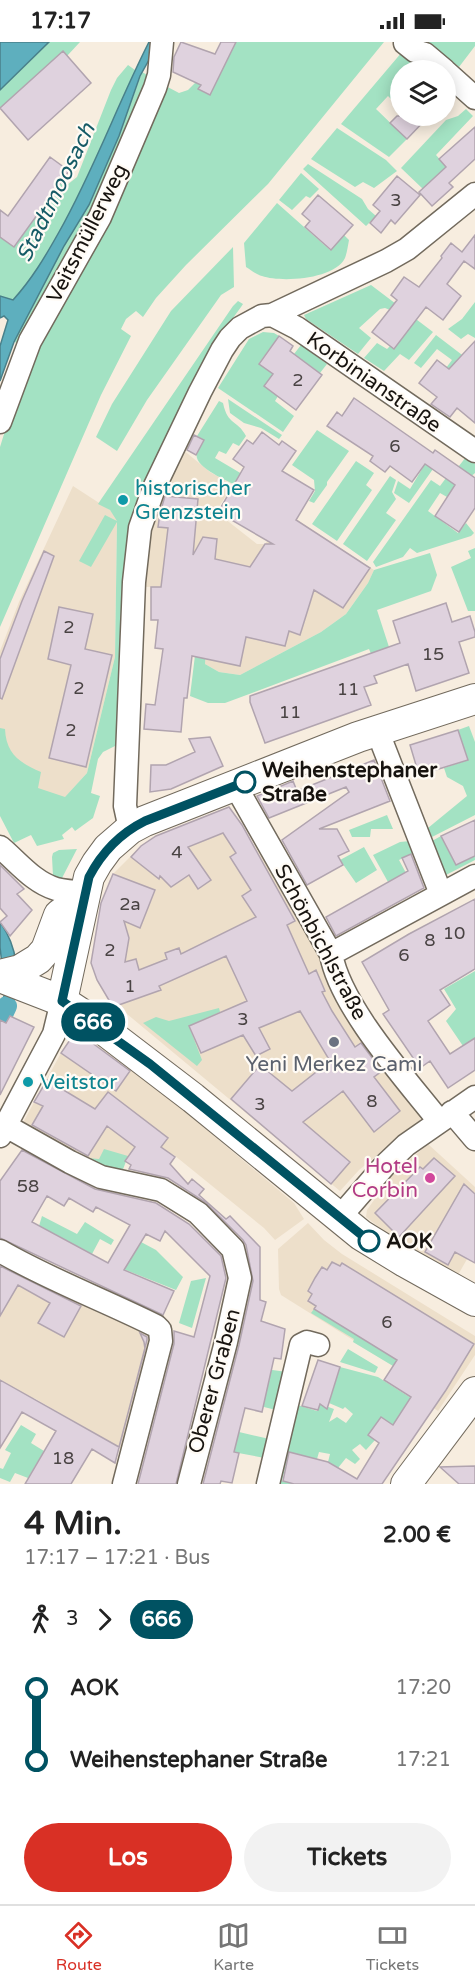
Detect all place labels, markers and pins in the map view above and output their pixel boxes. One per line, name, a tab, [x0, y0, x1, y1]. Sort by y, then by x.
place label: historischer Grenzstein	[135, 476, 251, 525]
marker: historischer Grenzstein	[116, 493, 130, 507]
place label: Weihenstephaner Straße	[262, 758, 438, 807]
marker: Weihenstephaner Straße	[234, 771, 256, 793]
marker: Yeni Merkez Cami	[327, 1035, 341, 1049]
place label: Yeni Merkez Cami	[245, 1052, 423, 1077]
place label: Veitstor	[40, 1070, 117, 1095]
marker: Veitstor	[21, 1075, 35, 1089]
place label: Hotel Corbin	[352, 1154, 418, 1203]
marker: Hotel Corbin	[423, 1171, 437, 1185]
place label: AOK	[386, 1229, 433, 1254]
marker: AOK	[358, 1230, 380, 1252]

